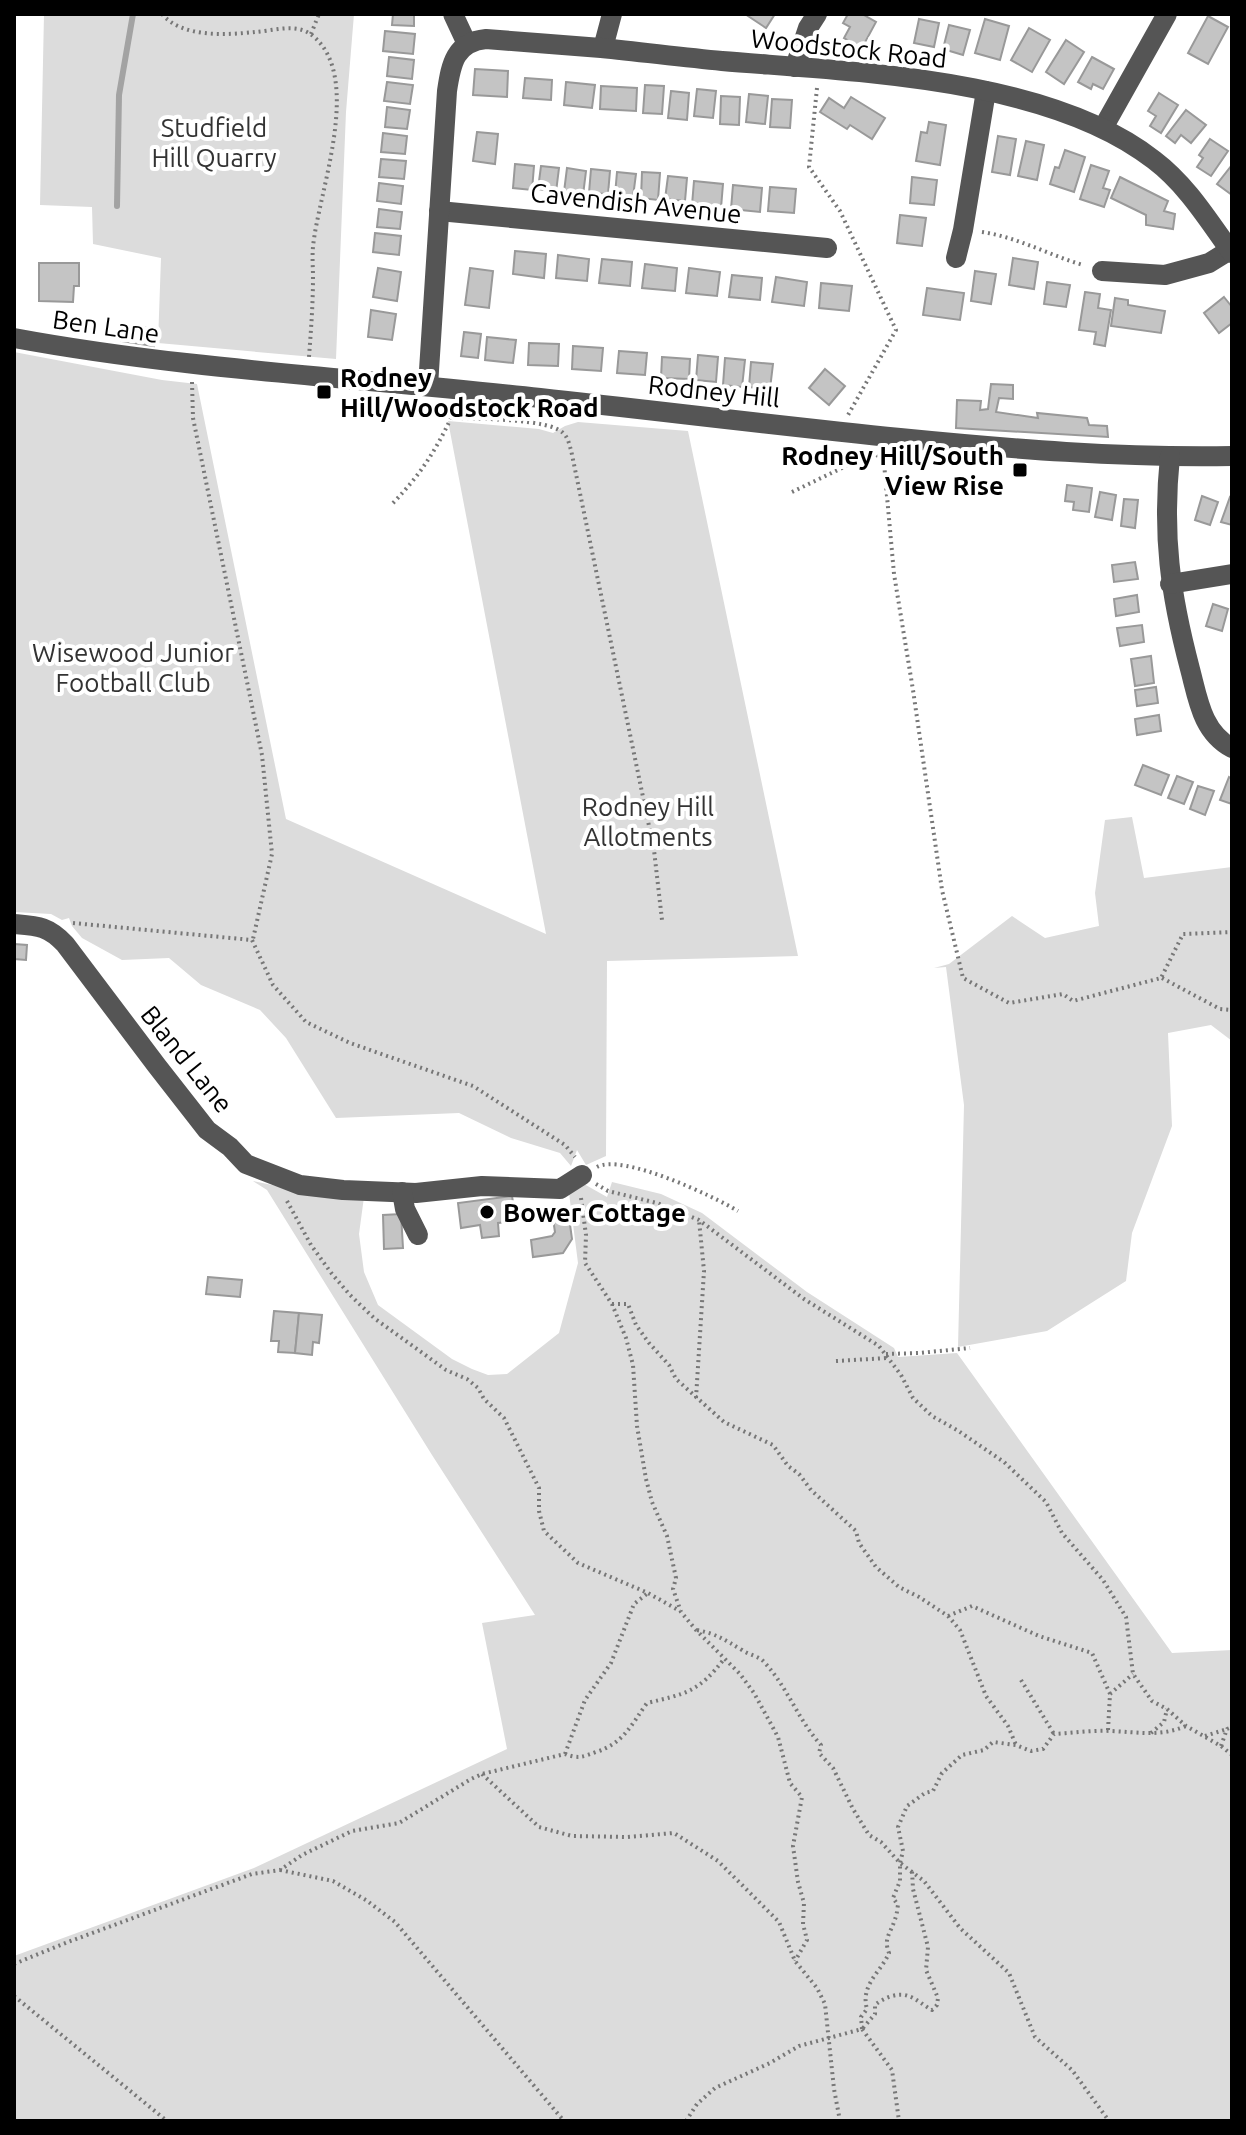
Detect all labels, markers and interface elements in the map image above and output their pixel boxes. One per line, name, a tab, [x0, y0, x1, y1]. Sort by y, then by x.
street label: Woodstock Road	[749, 23, 949, 73]
park label: Studfield Hill Quarry	[151, 113, 277, 172]
street label: Cavendish Avenue	[529, 177, 743, 229]
street label: Ben Lane	[51, 304, 161, 348]
place label: Rodney Hill/Woodstock Road	[340, 363, 599, 422]
street label: Rodney Hill	[647, 370, 781, 412]
marker: Rodney Hill/Woodstock Road	[315, 383, 333, 401]
place label: Rodney Hill/South View Rise	[781, 441, 1004, 500]
marker: Rodney Hill/South View Rise	[1011, 461, 1029, 479]
park label: Wisewood Junior Football Club	[32, 638, 234, 697]
park label: Rodney Hill Allotments	[582, 792, 714, 851]
street label: Bland Lane	[135, 1000, 239, 1118]
place label: Bower Cottage	[503, 1198, 686, 1227]
marker: Bower Cottage	[478, 1203, 496, 1221]

